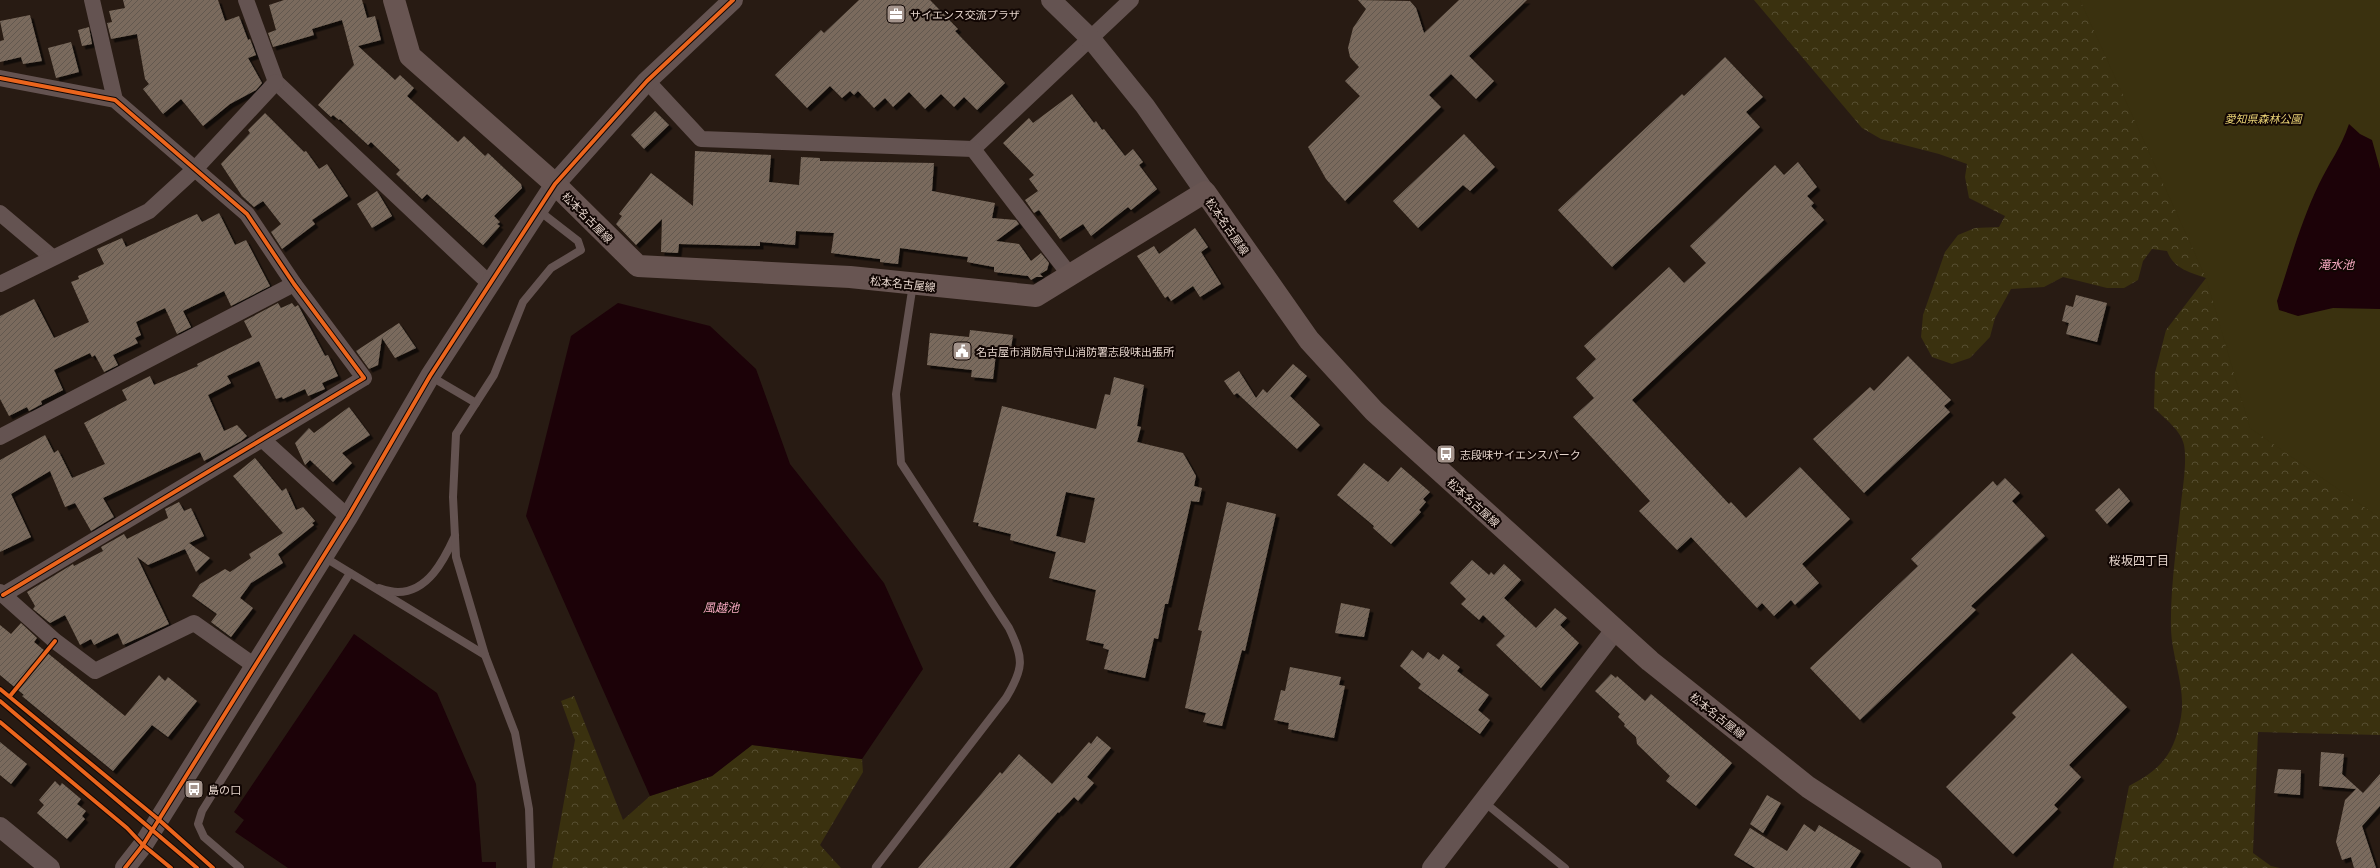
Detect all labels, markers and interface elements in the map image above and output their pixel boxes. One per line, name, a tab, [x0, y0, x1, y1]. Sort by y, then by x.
office icon: サイエンス交流プラザ	[885, 3, 907, 25]
place label: サイエンス交流プラザ	[910, 6, 1020, 22]
park label: 愛知県森林公園	[2225, 110, 2303, 126]
street label: 松本名古屋線	[559, 188, 617, 246]
street label: 松本名古屋線	[1203, 194, 1253, 258]
water label: 滝水池	[2318, 255, 2355, 272]
street label: 松本名古屋線	[869, 272, 937, 294]
public building icon: 名古屋市消防局守山消防署志段味出張所	[951, 340, 973, 362]
place label: 名古屋市消防局守山消防署志段味出張所	[976, 343, 1175, 359]
bus stop icon: 志段味サイエンスパーク	[1435, 443, 1457, 465]
place label: 志段味サイエンスパーク	[1460, 446, 1581, 462]
street label: 松本名古屋線	[1444, 474, 1504, 530]
district label: 桜坂四丁目	[2109, 551, 2169, 568]
water label: 風越池	[703, 598, 740, 615]
street label: 松本名古屋線	[1687, 688, 1749, 742]
bus stop icon: 島の口	[183, 778, 205, 800]
place label: 島の口	[208, 781, 241, 797]

